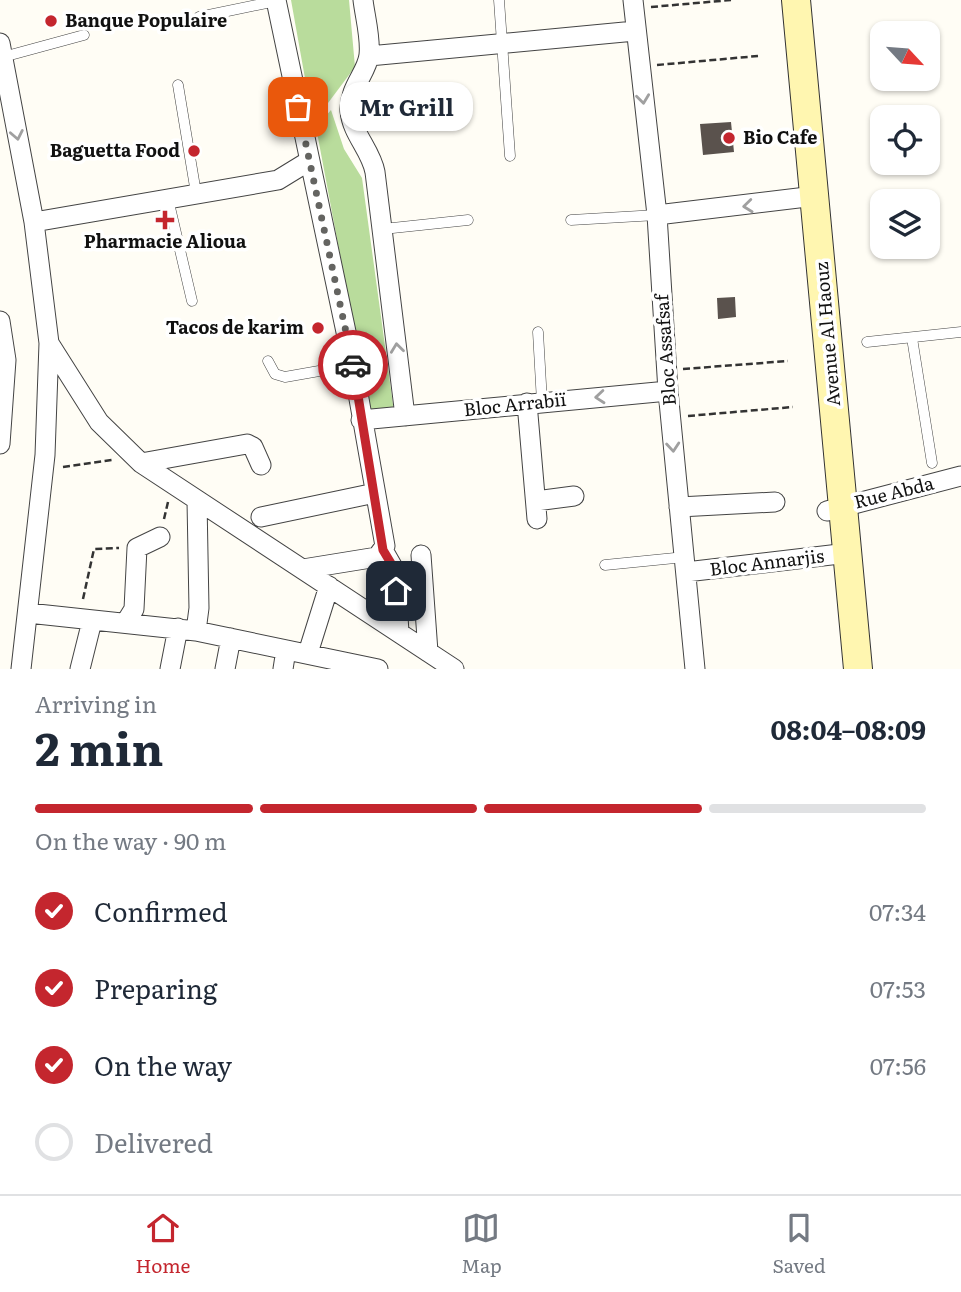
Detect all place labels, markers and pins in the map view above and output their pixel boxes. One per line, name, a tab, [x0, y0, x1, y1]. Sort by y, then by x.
place label: Banque Populaire	[65, 6, 227, 33]
marker: Banque Populaire	[43, 13, 59, 29]
pin	[268, 77, 328, 137]
callout: Mr Grill	[340, 82, 473, 132]
place label: Bio Cafe	[743, 123, 817, 150]
marker: Bio Cafe	[721, 130, 737, 146]
place label: Baguetta Food	[50, 136, 180, 163]
marker: Baguetta Food	[186, 143, 202, 159]
marker: Pharmacie Alioua	[157, 212, 173, 228]
place label: Pharmacie Alioua	[84, 227, 247, 254]
place label: Tacos de karim	[166, 313, 304, 340]
marker: Tacos de karim	[310, 320, 326, 336]
pin	[366, 561, 426, 621]

